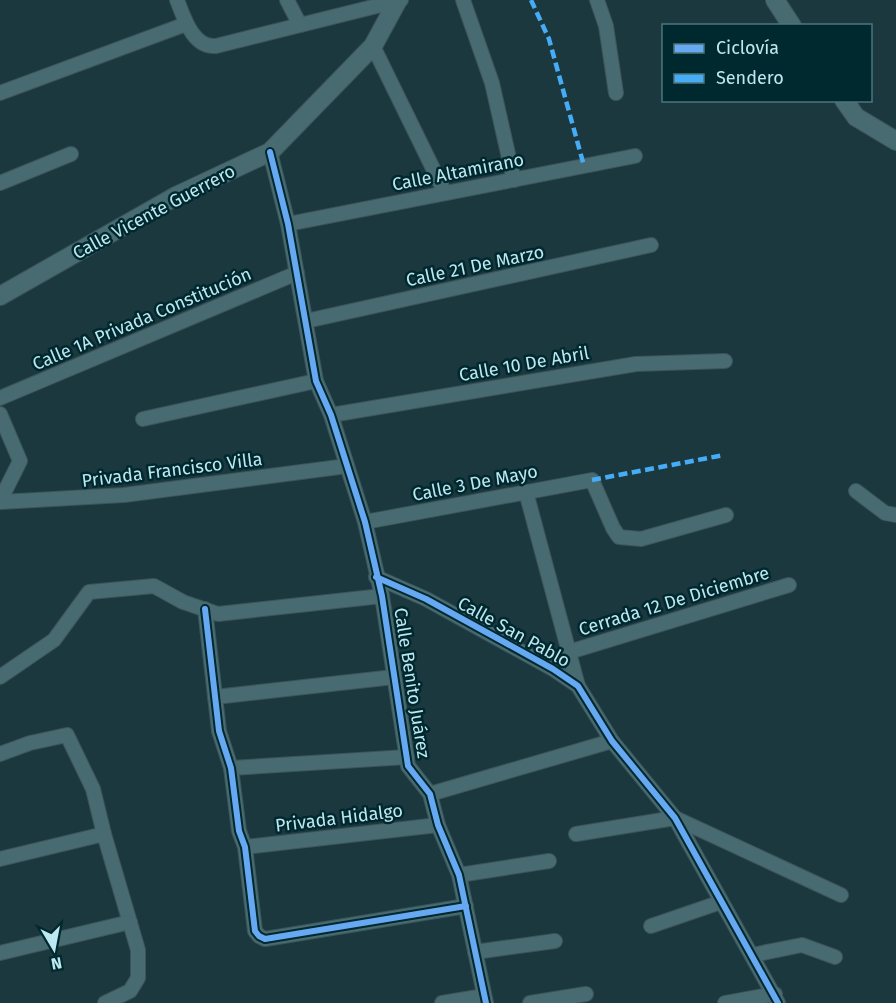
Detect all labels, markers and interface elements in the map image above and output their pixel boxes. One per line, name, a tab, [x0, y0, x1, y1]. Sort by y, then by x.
legend	[662, 24, 872, 102]
text: Ciclovía	[716, 37, 779, 59]
text: Sendero	[716, 67, 784, 89]
street label: Calle Altamirano	[390, 148, 526, 196]
street label: Calle Vicente Guerrero	[69, 160, 239, 264]
street label: Calle 21 De Marzo	[404, 241, 546, 291]
street label: Calle 1A Privada Constitución	[29, 263, 255, 375]
street label: Calle 10 De Abril	[457, 342, 591, 386]
street label: Privada Francisco Villa	[81, 448, 263, 492]
street label: Calle 3 De Mayo	[410, 460, 540, 506]
street label: Cerrada 12 De Diciembre	[576, 562, 772, 640]
street label: Calle San Pablo	[454, 592, 574, 672]
street label: Calle Benito Juárez	[389, 606, 435, 760]
street label: Privada Hidalgo	[274, 799, 404, 837]
north arrow	[24, 919, 84, 979]
text: N	[50, 953, 63, 974]

